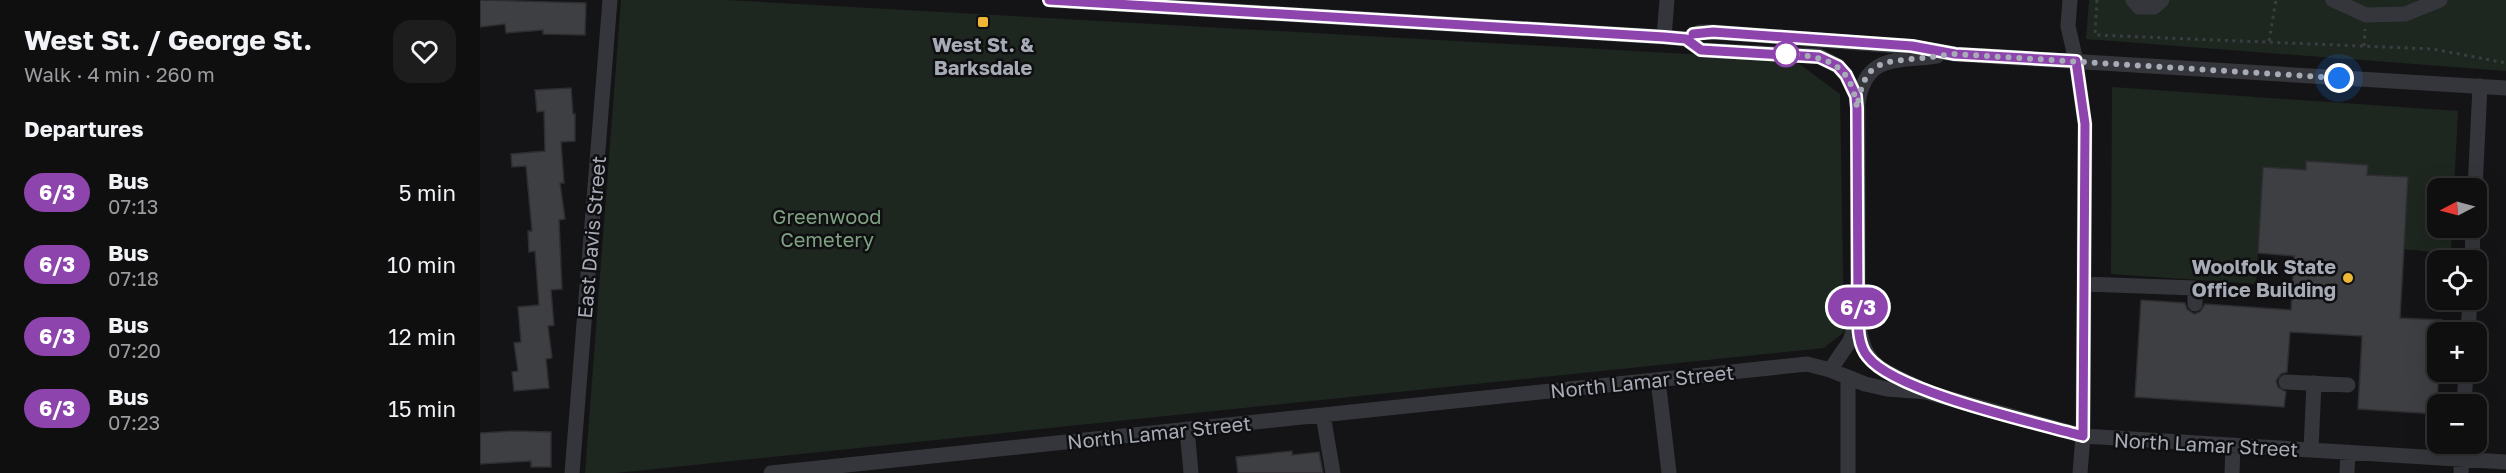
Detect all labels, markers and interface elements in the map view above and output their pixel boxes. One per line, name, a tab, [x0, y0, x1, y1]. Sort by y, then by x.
marker: West St. & Barksdale	[976, 15, 990, 29]
button: heart	[393, 20, 456, 83]
text: West St. / George St.	[24, 23, 312, 56]
place label: West St. & Barksdale	[932, 32, 1035, 79]
unlabelled marker	[1773, 41, 1799, 67]
text: Walk · 4 min · 260 m	[24, 62, 215, 86]
your location	[2324, 63, 2354, 93]
text: Departures	[24, 115, 143, 142]
street label: East Davis Street	[572, 155, 610, 319]
text: Bus	[108, 167, 149, 194]
north arrow	[2427, 178, 2487, 238]
map controls	[2427, 178, 2487, 454]
text: 6/3	[39, 179, 75, 205]
text: 5 min	[399, 179, 456, 206]
text: 07:13	[108, 194, 158, 218]
park label: Greenwood Cemetery	[772, 204, 882, 251]
text: Bus	[108, 239, 149, 266]
button: locate	[2427, 250, 2487, 310]
text: 6/3	[39, 251, 75, 277]
text: 10 min	[387, 251, 456, 278]
place label: Woolfolk State Office Building	[2192, 254, 2336, 301]
text: 07:18	[108, 266, 159, 290]
marker: Woolfolk State Office Building	[2341, 271, 2355, 285]
line badge: 6/3	[1824, 288, 1892, 326]
text: 6/3	[1840, 294, 1876, 320]
text: Bus	[108, 311, 149, 338]
button: +	[2427, 322, 2487, 382]
text: 6/3	[39, 323, 75, 349]
text: 12 min	[388, 323, 456, 350]
text: 07:20	[108, 338, 161, 362]
street label: North Lamar Street	[1549, 359, 1735, 403]
text: Bus	[108, 383, 149, 410]
button: −	[2427, 394, 2487, 454]
text: 6/3	[39, 395, 75, 421]
text: 15 min	[388, 395, 456, 422]
text: 07:23	[108, 410, 160, 434]
street label: North Lamar Street	[1066, 410, 1252, 454]
street label: North Lamar Street	[2113, 427, 2299, 461]

